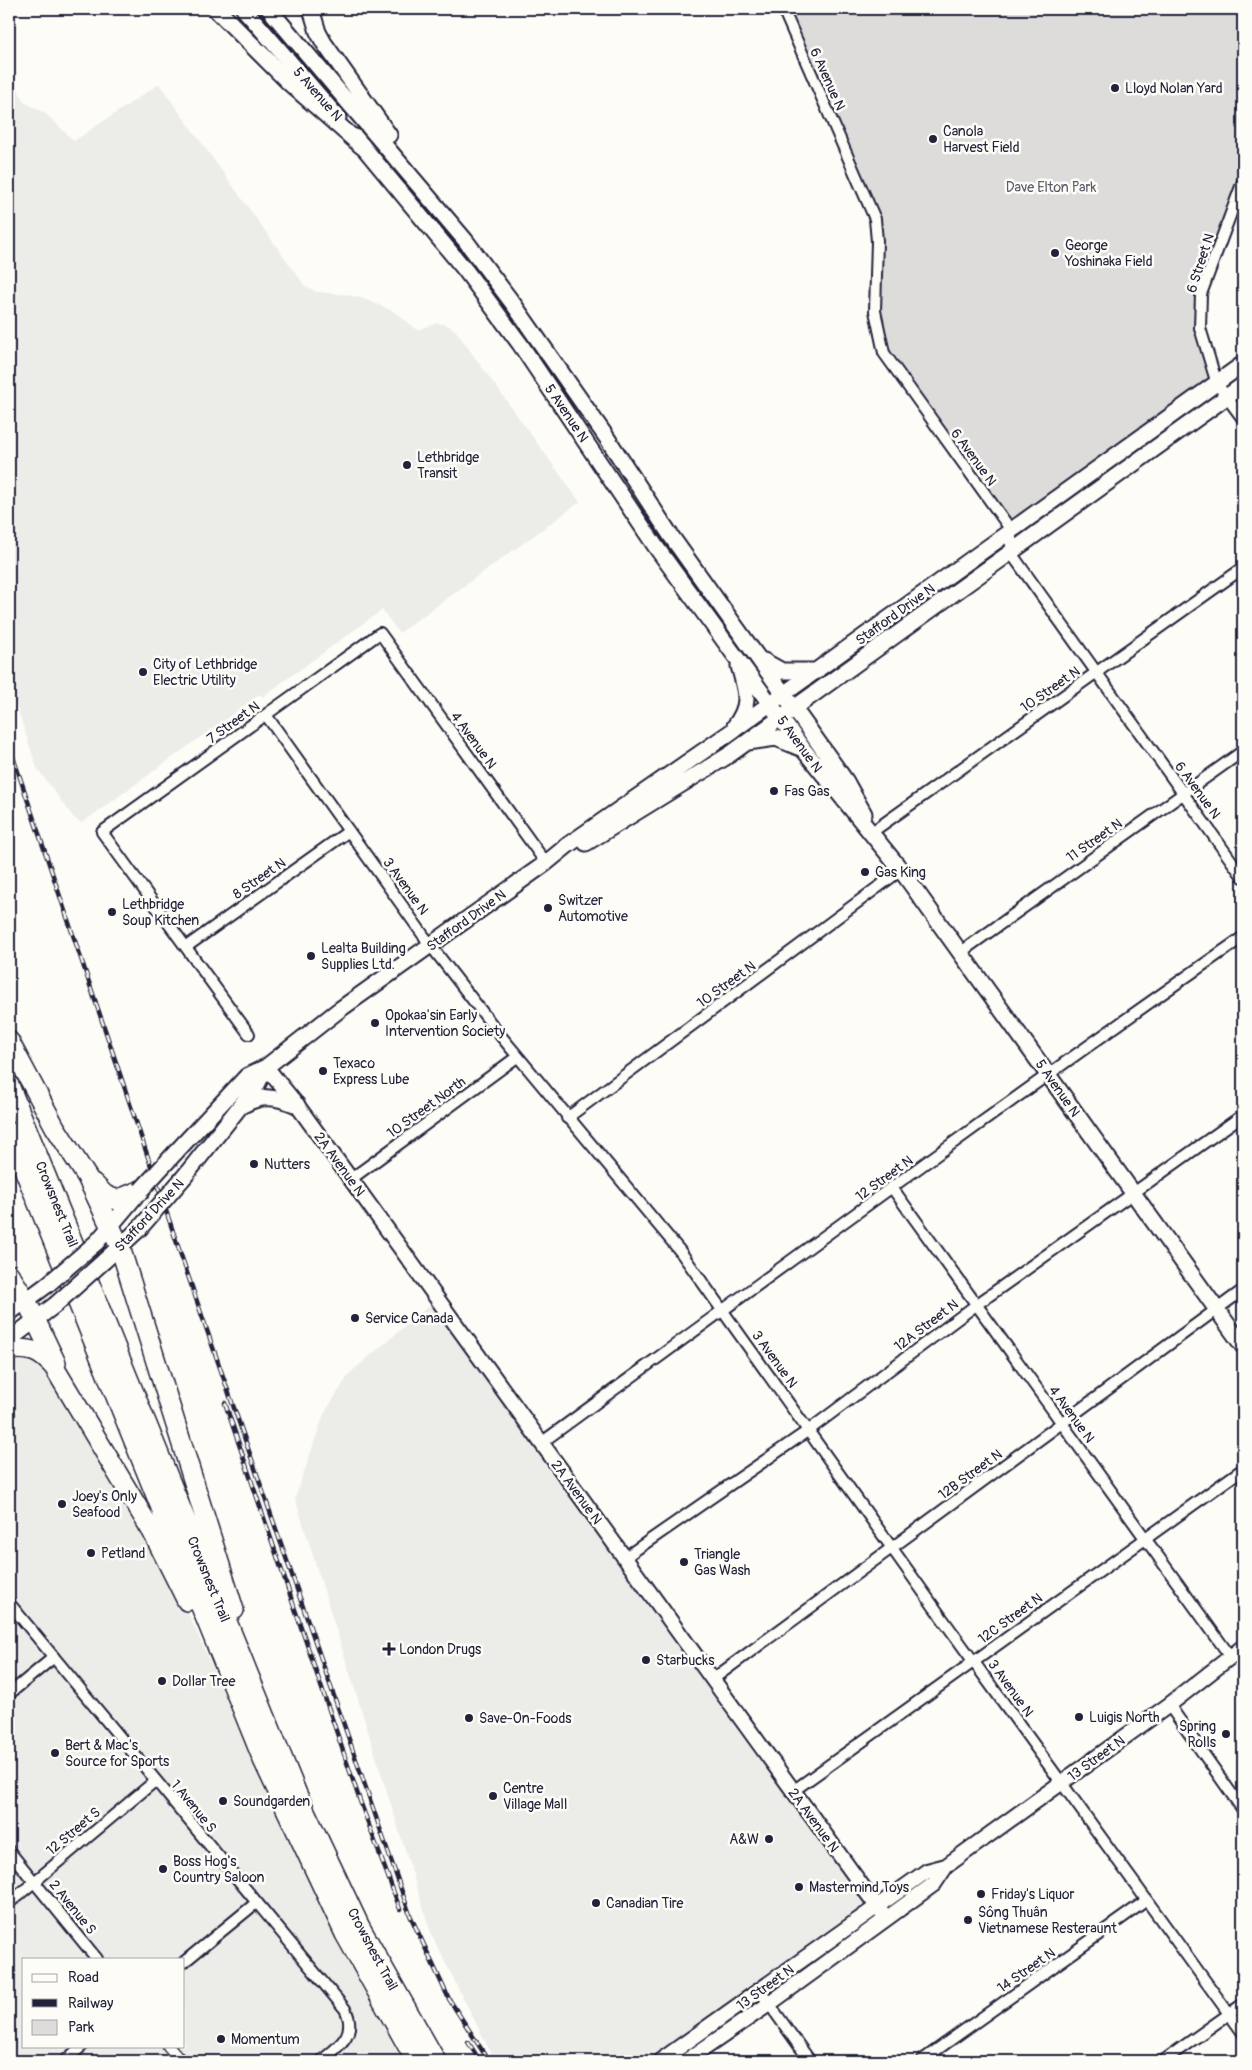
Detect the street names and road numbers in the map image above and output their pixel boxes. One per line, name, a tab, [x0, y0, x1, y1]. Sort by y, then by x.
street label: 6 Avenue N	[806, 45, 849, 113]
street label: 5 Avenue N	[290, 64, 346, 125]
street label: 6 Street N	[1183, 231, 1218, 295]
street label: 5 Avenue N	[541, 381, 592, 445]
street label: 6 Avenue N	[947, 425, 1000, 489]
street label: Stafford Drive N	[852, 580, 938, 649]
street label: 10 Street N	[1017, 663, 1083, 716]
street label: 7 Street N	[204, 698, 263, 747]
street label: 4 Avenue N	[447, 708, 500, 772]
street label: 5 Avenue N	[773, 713, 826, 776]
street label: 6 Avenue N	[1171, 758, 1224, 822]
street label: 11 Street N	[1063, 815, 1126, 866]
street label: 8 Street N	[230, 854, 289, 903]
street label: 3 Avenue N	[379, 854, 432, 918]
street label: Stafford Drive N	[423, 886, 509, 955]
street label: 10 Street N	[694, 957, 759, 1011]
street label: 5 Avenue N	[1032, 1056, 1084, 1120]
street label: 10 Street North	[384, 1073, 469, 1142]
street label: 2A Avenue N	[311, 1129, 369, 1200]
street label: 12 Street N	[852, 1152, 916, 1205]
street label: Crowsnest Trail	[32, 1159, 81, 1250]
street label: Stafford Drive N	[111, 1175, 188, 1256]
street label: 12A Street N	[891, 1296, 962, 1355]
street label: 3 Avenue N	[748, 1327, 801, 1391]
street label: 4 Avenue N	[1045, 1382, 1098, 1446]
street label: 12B Street N	[935, 1446, 1006, 1503]
street label: 2A Avenue N	[548, 1457, 606, 1528]
street label: Crowsnest Trail	[184, 1534, 233, 1625]
street label: 12C Street N	[975, 1589, 1046, 1647]
street label: 3 Avenue N	[984, 1656, 1037, 1720]
street label: 13 Street N	[1064, 1732, 1128, 1785]
street label: 1 Avenue S	[167, 1777, 220, 1836]
street label: 2A Avenue N	[785, 1785, 843, 1856]
street label: 12 Street S	[43, 1804, 104, 1859]
street label: 2 Avenue S	[46, 1877, 100, 1938]
street label: Crowsnest Trail	[344, 1905, 401, 1993]
street label: 14 Street N	[994, 1944, 1059, 1997]
street label: 13 Street N	[733, 1961, 797, 2014]

